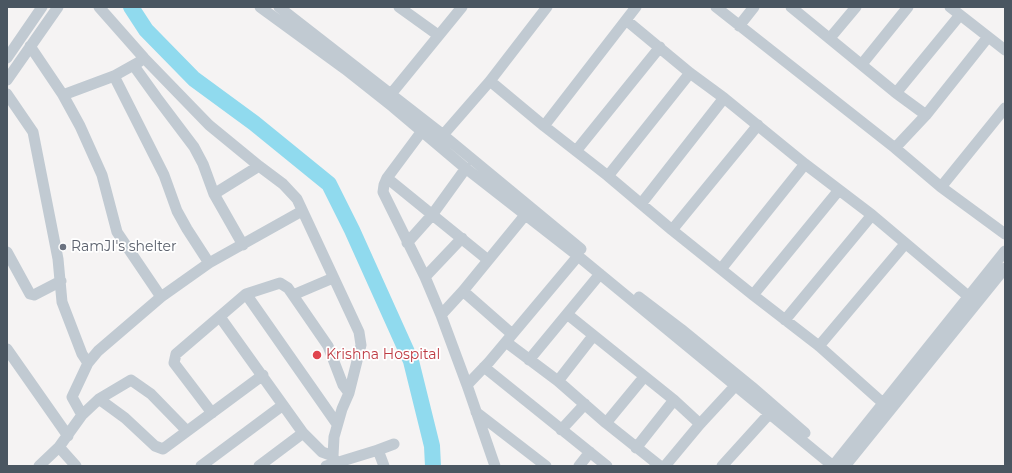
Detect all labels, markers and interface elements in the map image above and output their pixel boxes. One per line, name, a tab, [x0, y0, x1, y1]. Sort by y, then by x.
place label: RamJI's shelter	[71, 239, 177, 255]
marker: RamJI's shelter	[58, 242, 68, 252]
place label: Krishna Hospital	[326, 347, 440, 363]
marker: Krishna Hospital	[311, 349, 323, 361]

